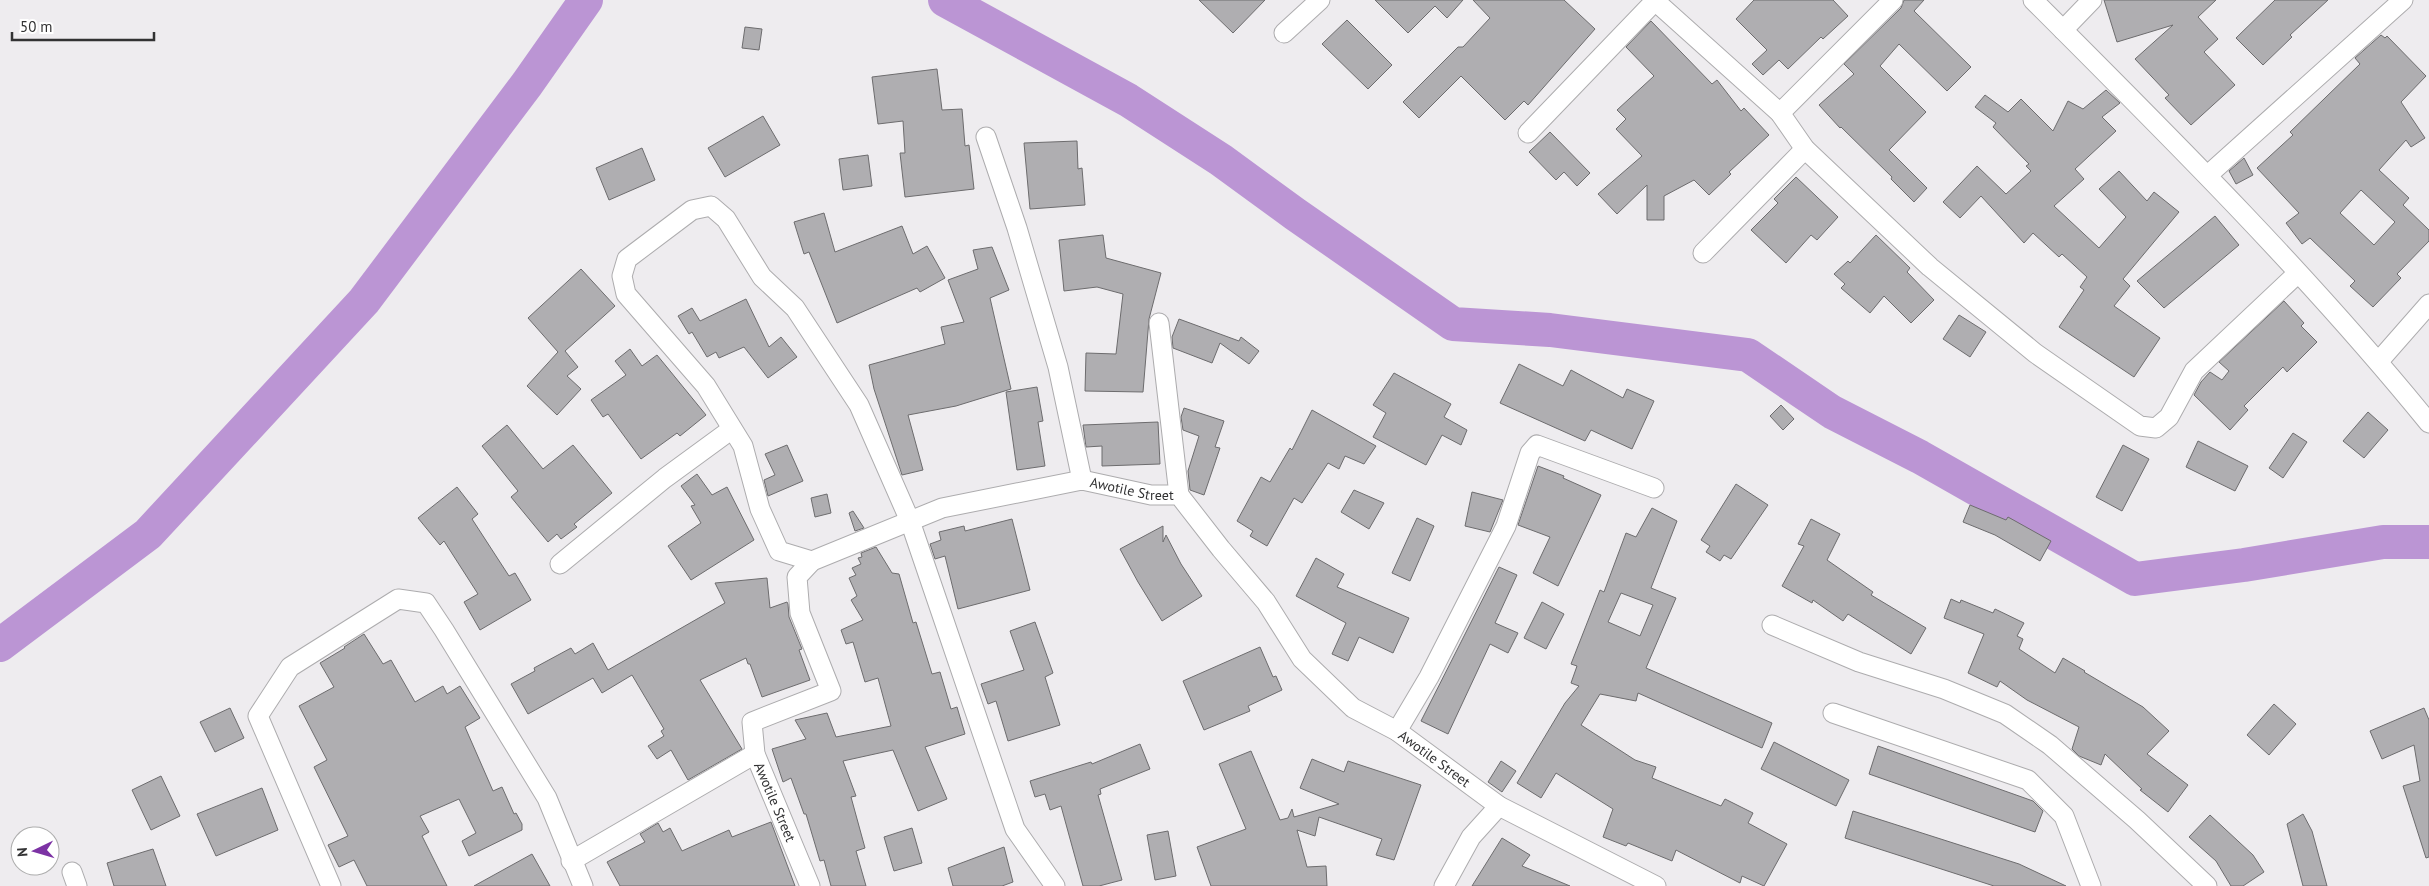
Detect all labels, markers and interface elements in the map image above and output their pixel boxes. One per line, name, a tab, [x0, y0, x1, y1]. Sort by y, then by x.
scale bar	[12, 10, 155, 42]
text: 50 m	[20, 17, 53, 36]
street label: Awotile Street	[1088, 473, 1174, 504]
street label: Awotile Street	[1395, 726, 1474, 791]
street label: Awotile Street	[750, 759, 800, 845]
north arrow	[10, 826, 60, 876]
text: N	[13, 847, 31, 858]

